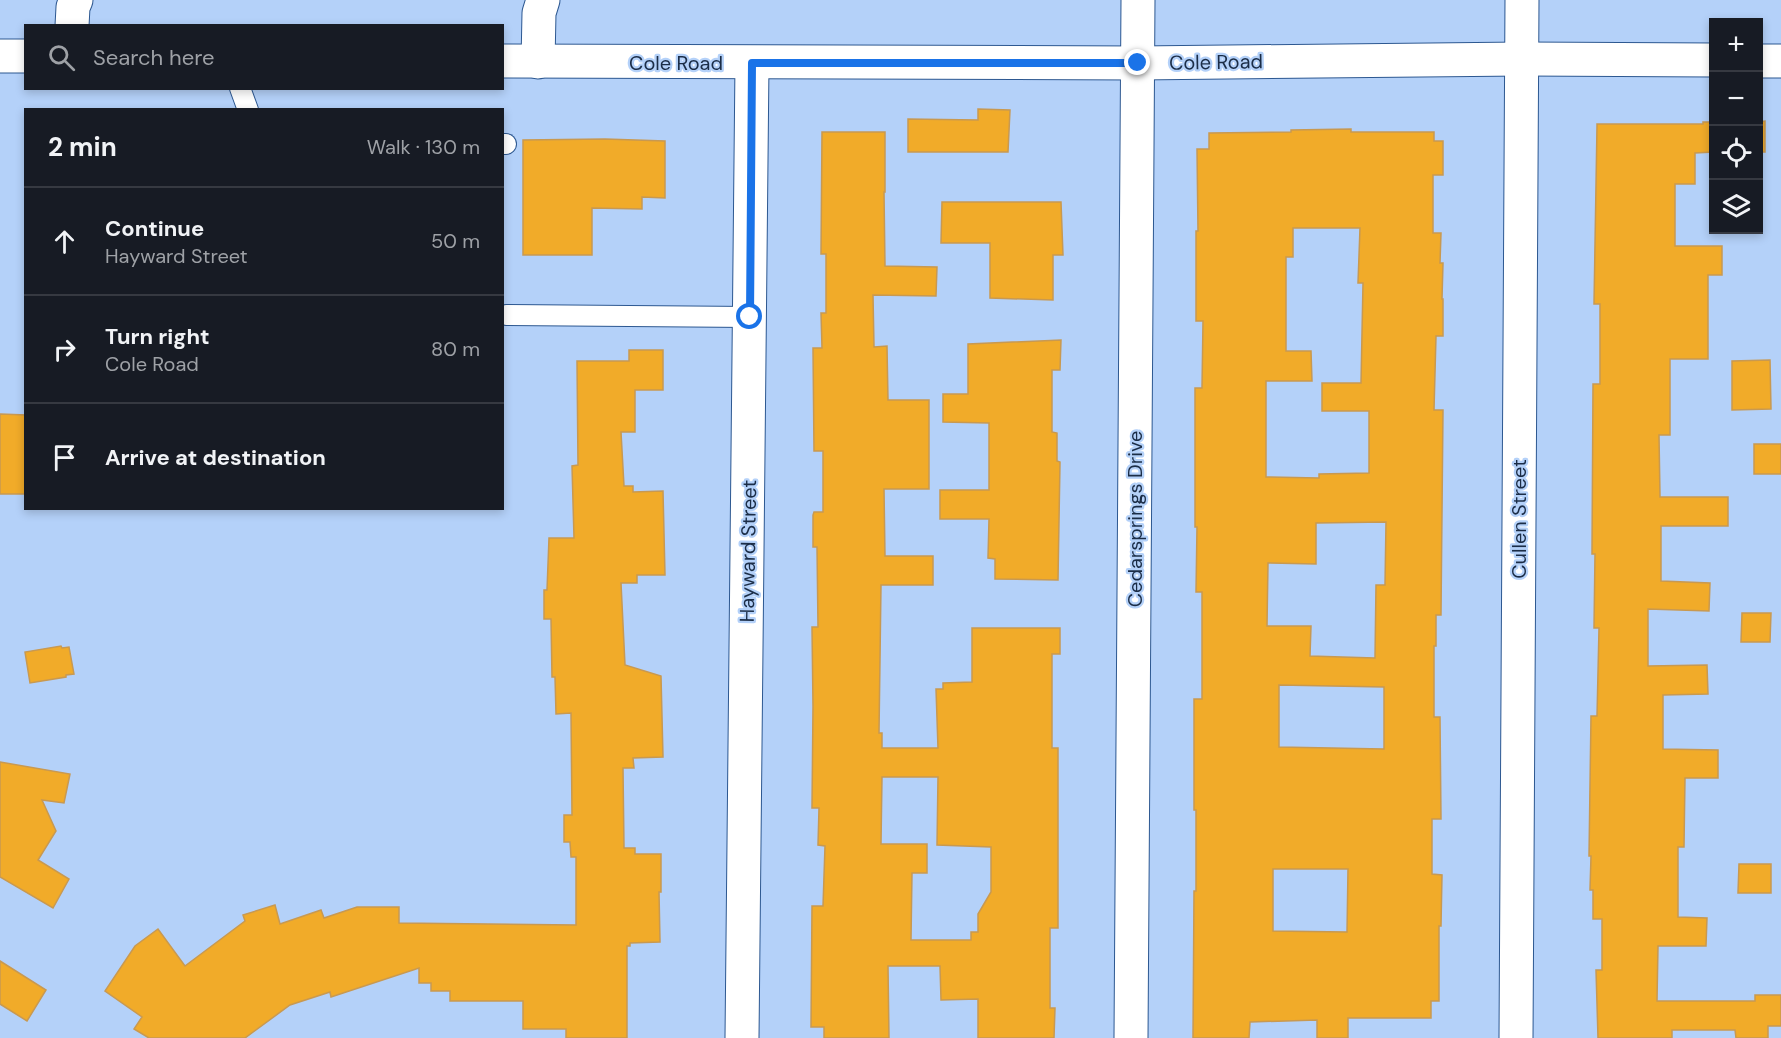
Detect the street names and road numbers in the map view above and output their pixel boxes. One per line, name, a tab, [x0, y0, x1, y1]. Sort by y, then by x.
street label: Cole Road	[1169, 48, 1263, 76]
street label: Cole Road	[629, 50, 723, 76]
street label: Cedarsprings Drive	[1122, 431, 1148, 607]
street label: Cullen Street	[1506, 459, 1532, 579]
street label: Hayward Street	[734, 479, 762, 623]

